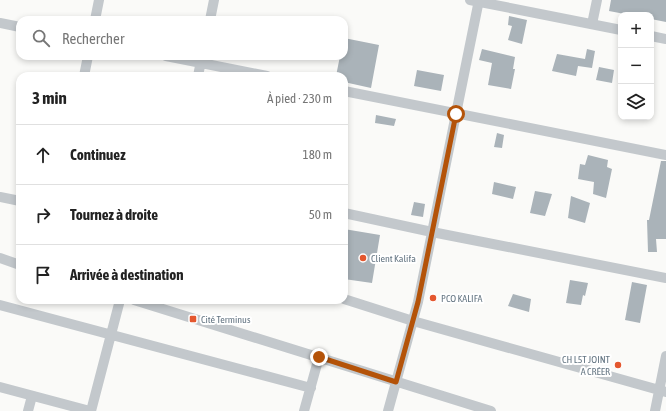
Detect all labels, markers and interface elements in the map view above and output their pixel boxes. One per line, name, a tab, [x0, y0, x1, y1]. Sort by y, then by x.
map controls	[618, 12, 654, 120]
button: +	[618, 12, 654, 48]
search box	[16, 16, 348, 60]
icon: search	[30, 27, 52, 49]
text: Rechercher	[62, 30, 124, 47]
button: −	[618, 48, 654, 84]
button: layers	[618, 84, 654, 120]
text: 3 min	[32, 88, 67, 108]
text: À pied · 230 m	[267, 91, 332, 106]
route start	[447, 105, 465, 123]
icon: ahead	[32, 144, 54, 166]
text: Continuez	[70, 146, 126, 163]
text: 180 m	[303, 147, 332, 162]
icon: right	[32, 204, 54, 226]
text: Tournez à droite	[70, 206, 158, 223]
text: 50 m	[309, 207, 332, 222]
marker: Client Kalifa	[358, 253, 368, 263]
place label: Client Kalifa	[371, 253, 416, 264]
icon: arrive	[32, 264, 54, 286]
text: Arrivée à destination	[70, 266, 184, 283]
marker: PCO KALIFA	[428, 293, 438, 303]
place label: PCO KALIFA	[441, 293, 482, 304]
marker: Cité Terminus	[188, 314, 198, 324]
place label: Cité Terminus	[201, 314, 251, 325]
route end	[310, 348, 328, 366]
place label: CH L5T JOINT A CRÉER	[562, 354, 611, 377]
marker: CH L5T JOINT A CRÉER	[613, 360, 623, 370]

